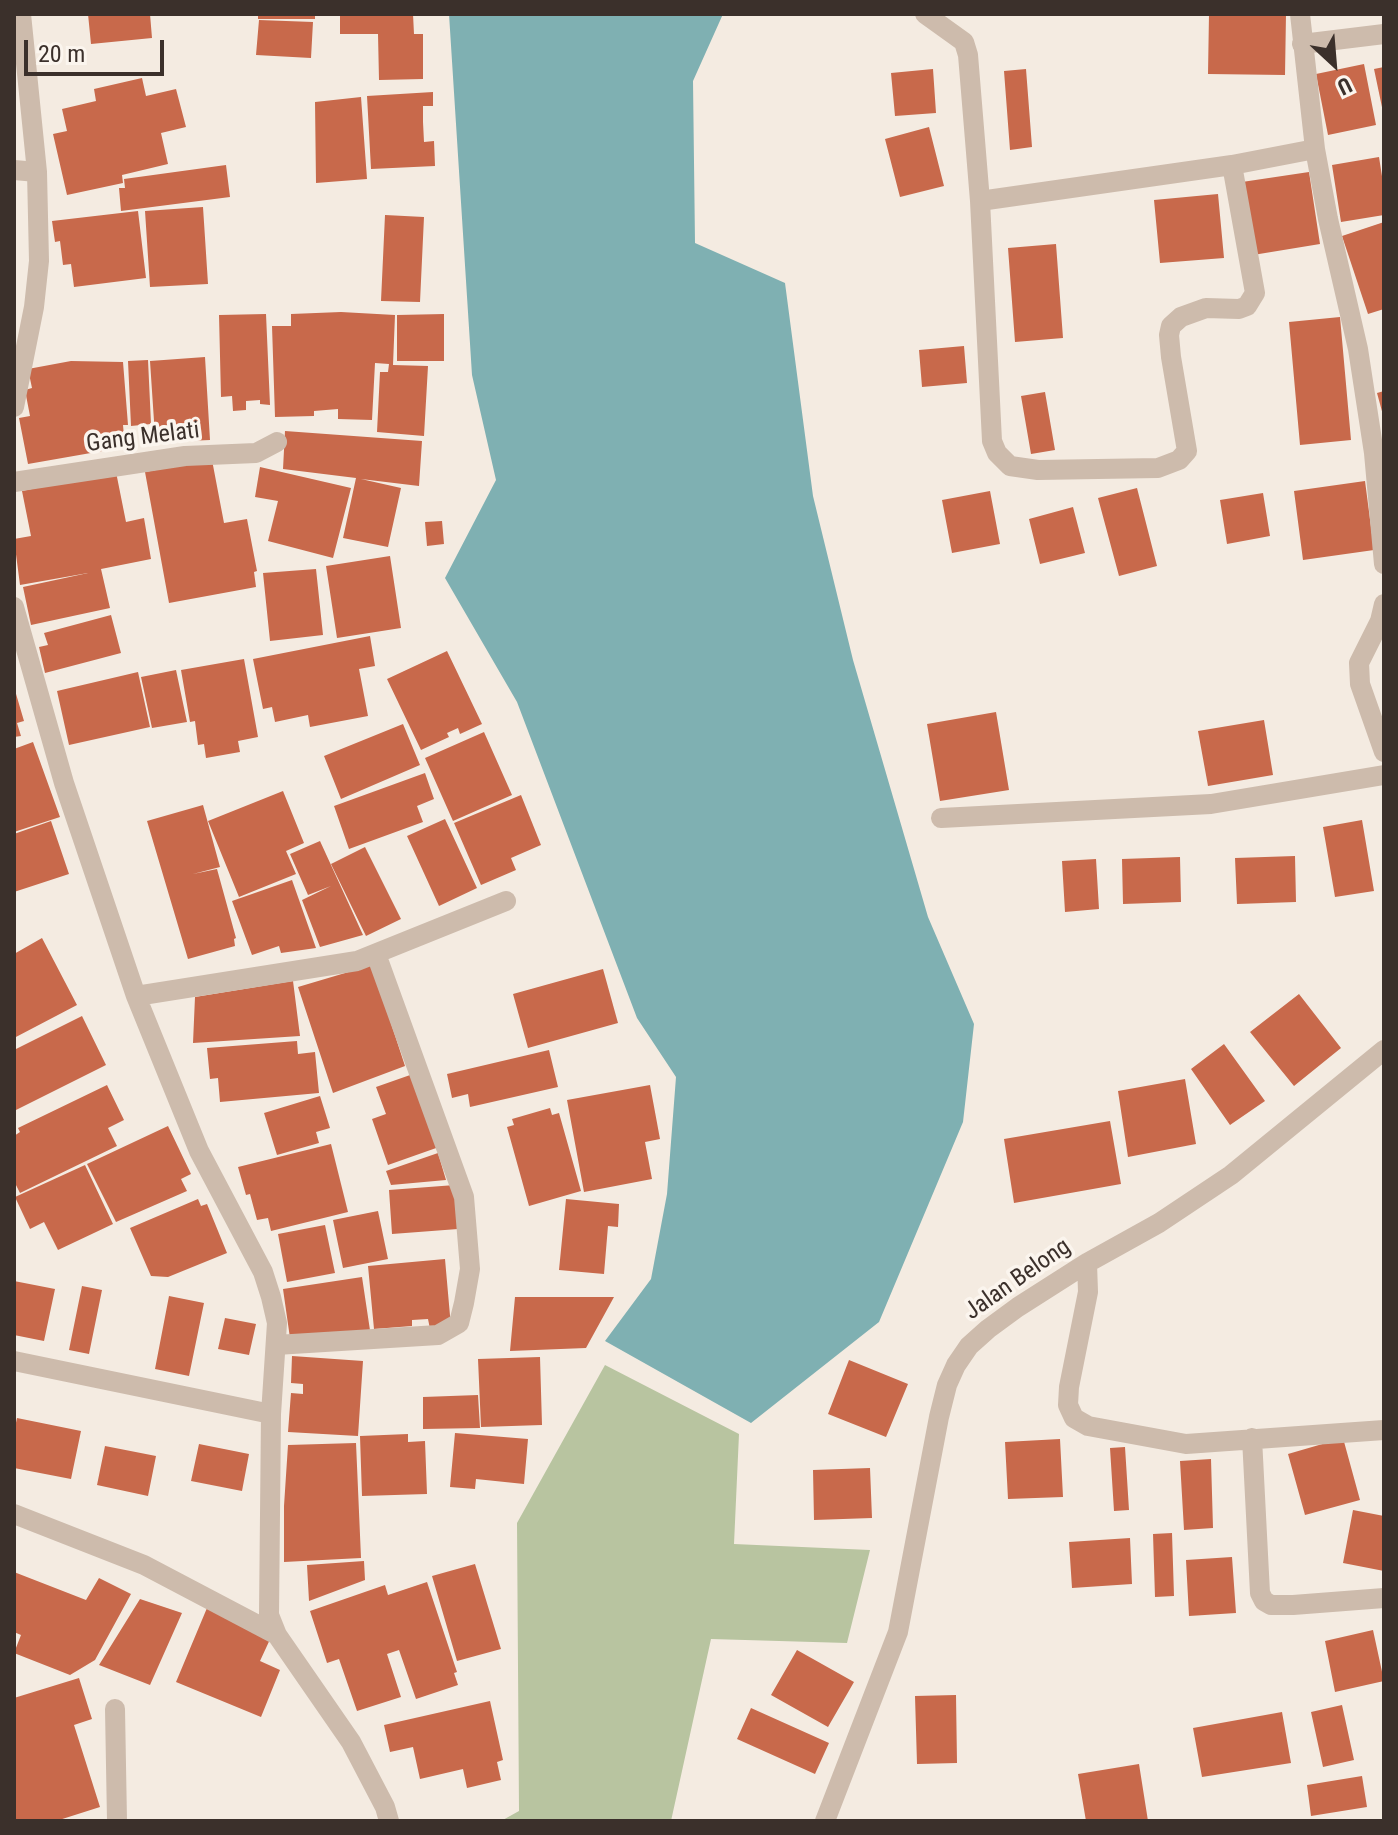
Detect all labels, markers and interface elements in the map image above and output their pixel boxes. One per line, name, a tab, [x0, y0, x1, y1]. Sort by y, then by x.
scale bar	[28, 24, 168, 74]
north arrow	[1294, 24, 1374, 104]
text: 20 m	[38, 40, 85, 68]
text: U	[1334, 72, 1356, 100]
street label: Gang Melati	[85, 417, 201, 459]
street label: Jalan Belong	[960, 1233, 1076, 1327]

